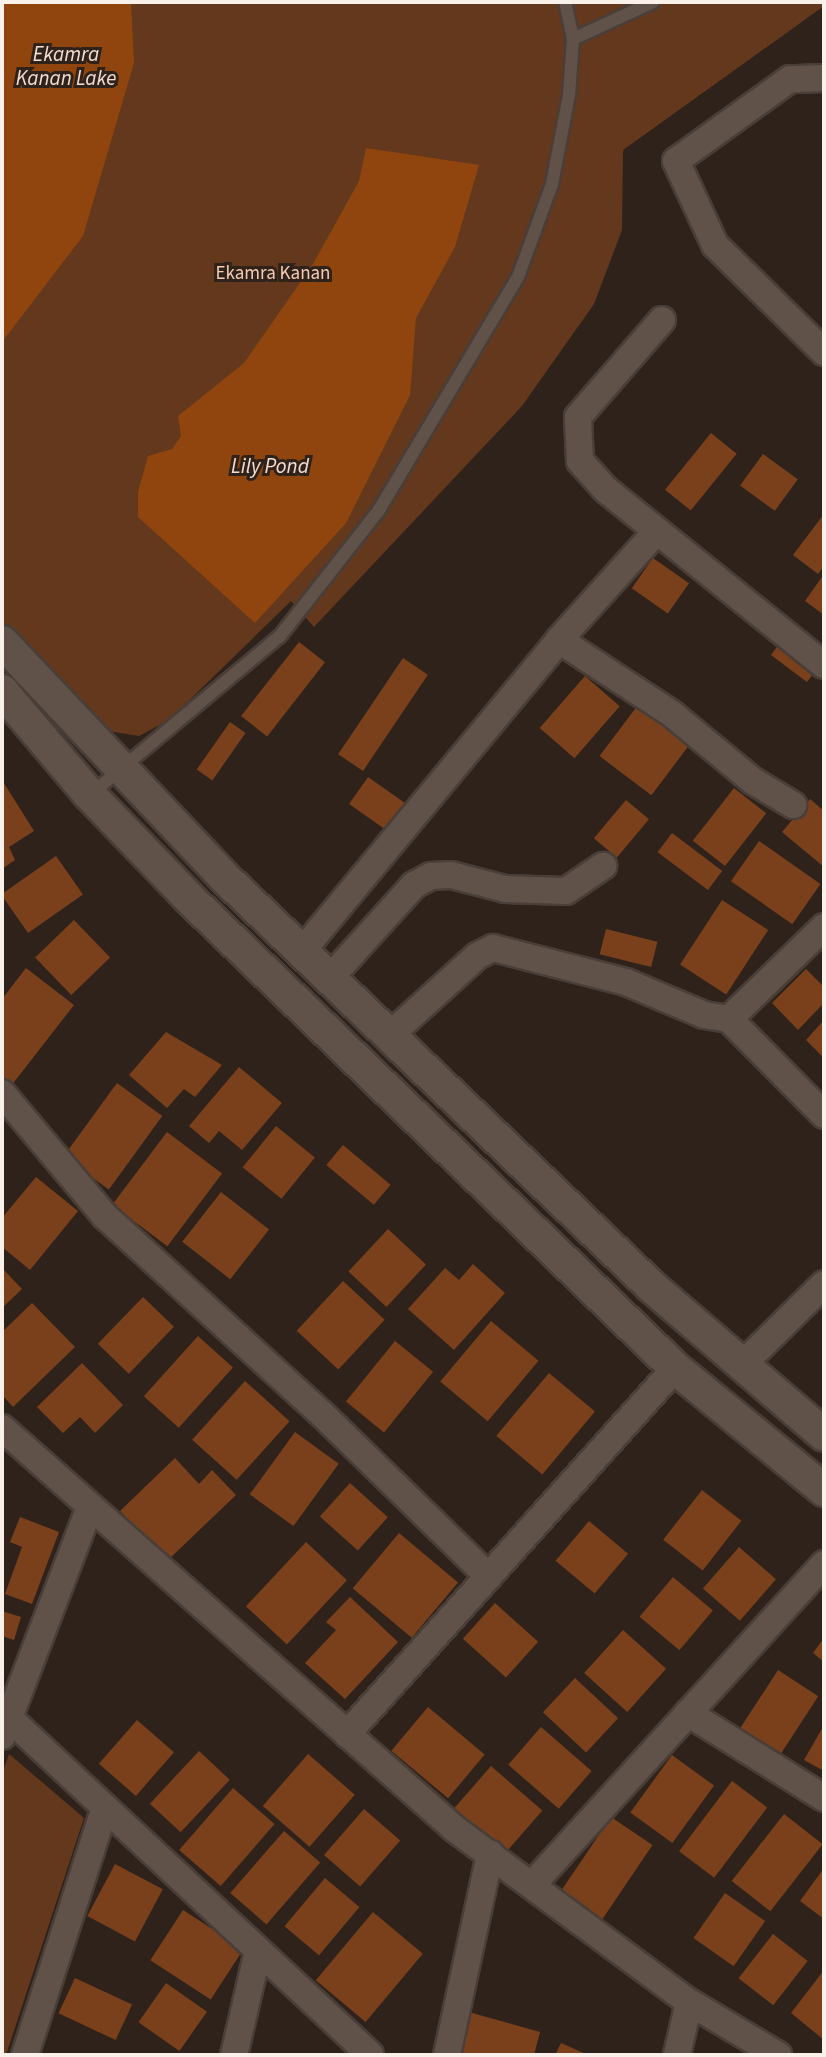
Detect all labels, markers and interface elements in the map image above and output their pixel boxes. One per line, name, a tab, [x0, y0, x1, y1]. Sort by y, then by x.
water label: Ekamra Kanan Lake	[16, 41, 116, 91]
park label: Ekamra Kanan	[215, 263, 331, 285]
water label: Lily Pond	[231, 453, 309, 479]

